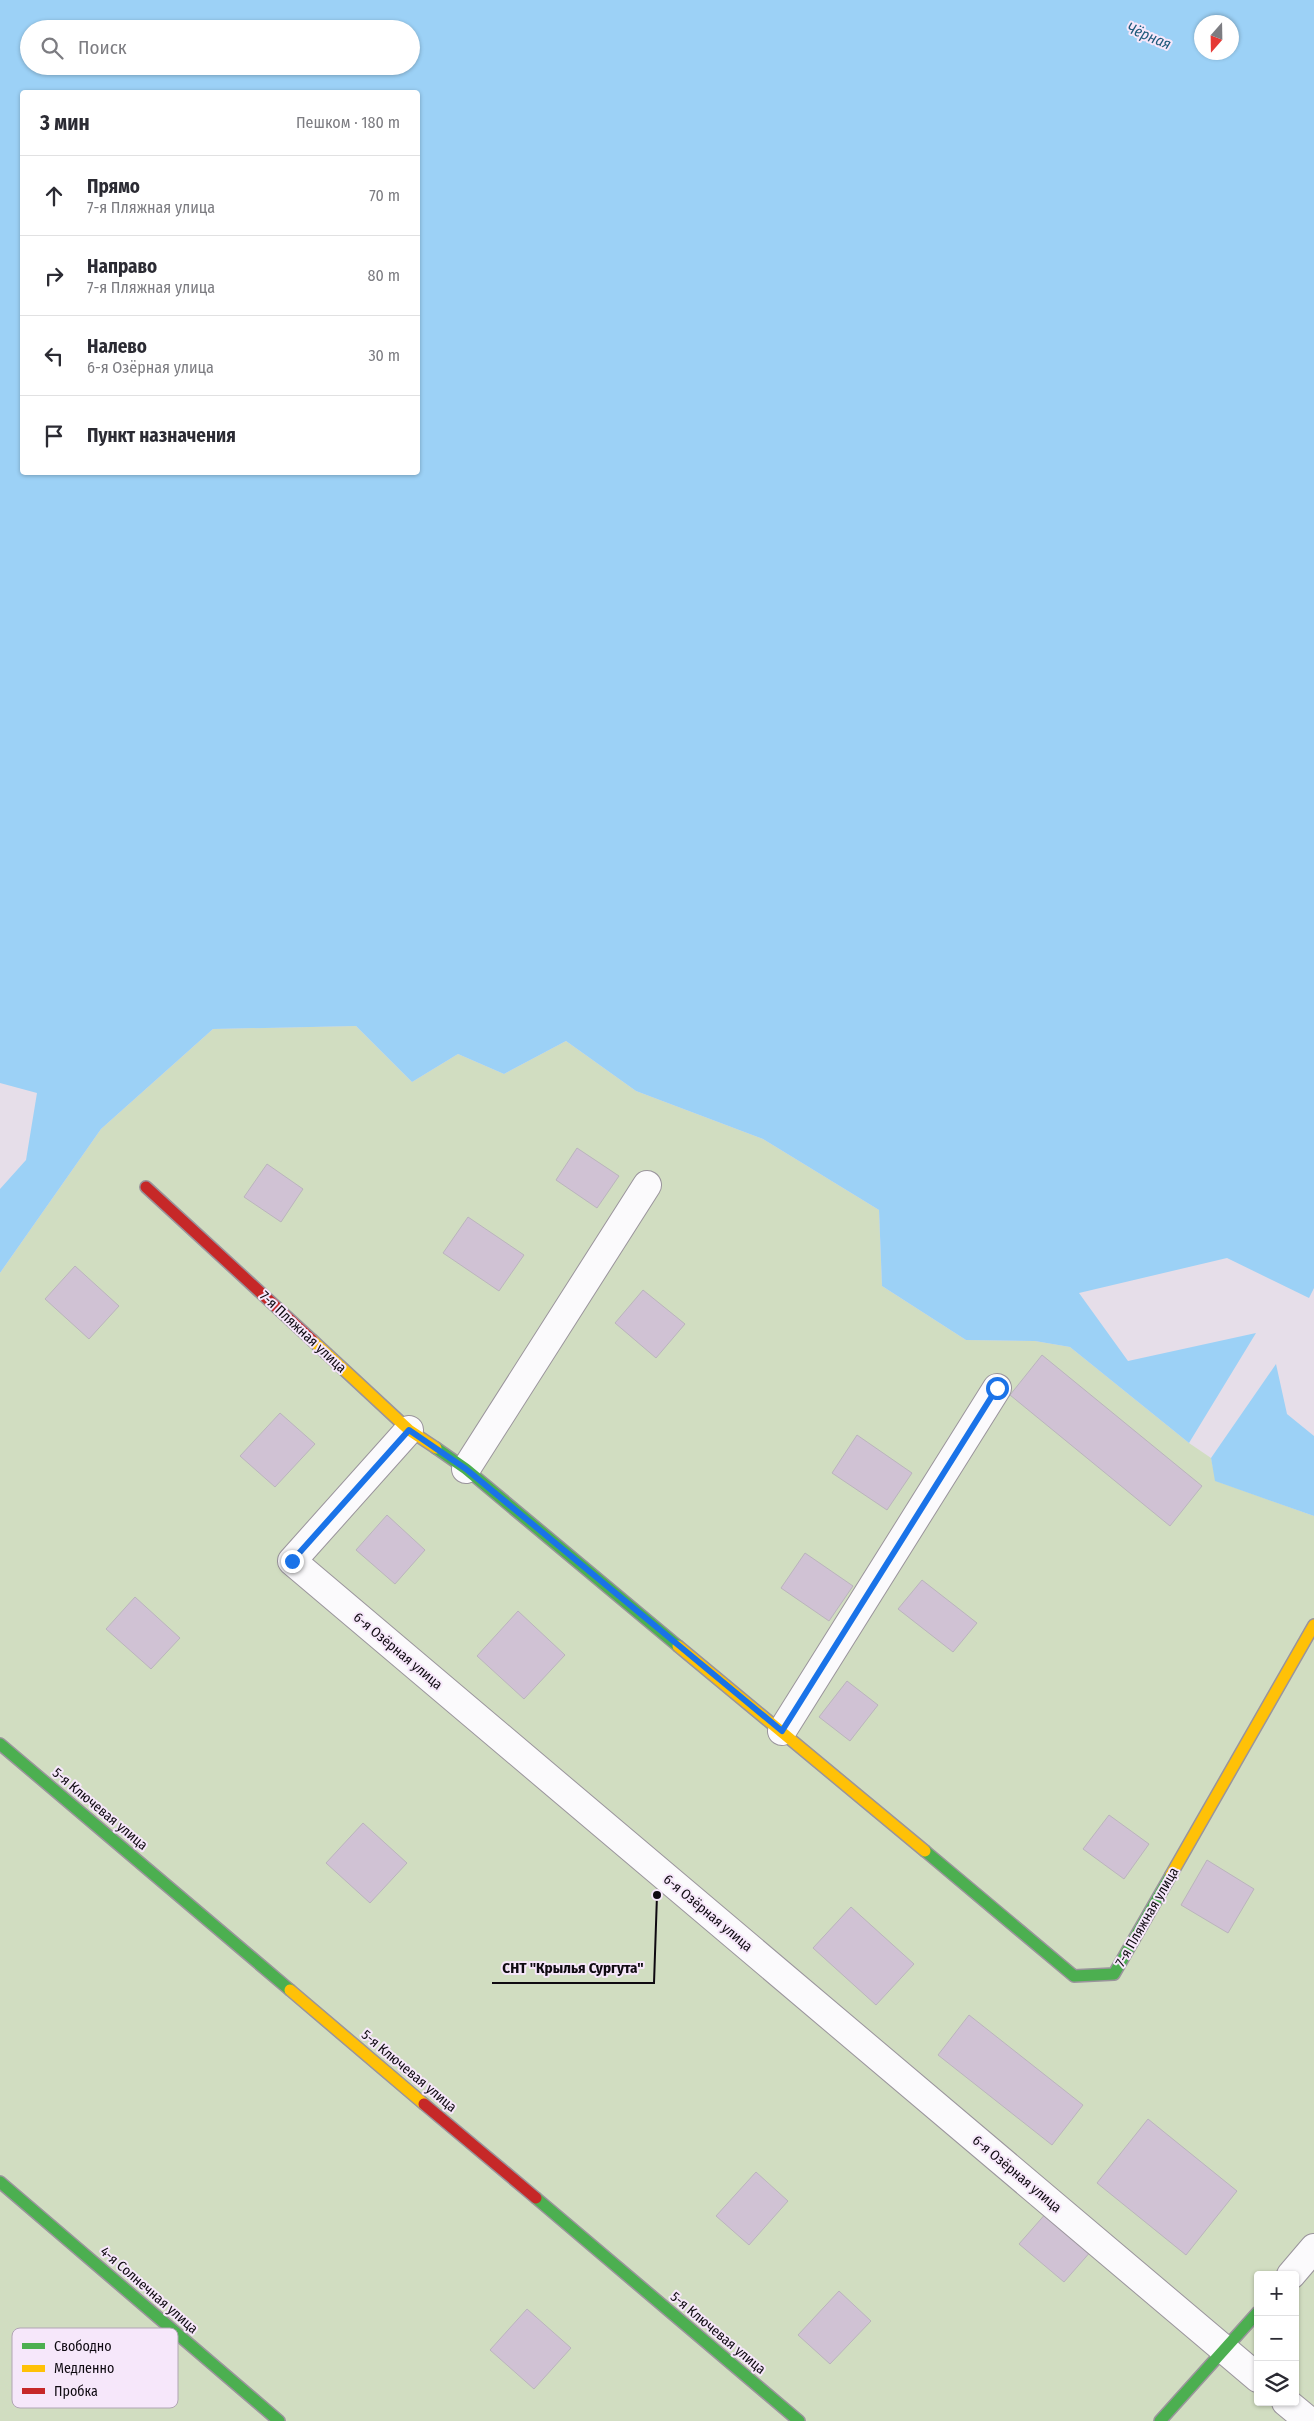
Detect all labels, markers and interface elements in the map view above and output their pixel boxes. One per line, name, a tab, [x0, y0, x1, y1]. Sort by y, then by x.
north arrow	[1194, 15, 1239, 60]
water label: Чёрная	[1124, 19, 1174, 53]
search box	[20, 20, 420, 75]
icon: search	[38, 34, 66, 62]
text: Поиск	[78, 36, 127, 59]
text: 3 мин	[40, 110, 90, 136]
text: Пешком · 180 m	[296, 113, 400, 132]
text: Прямо	[87, 175, 140, 198]
icon: ahead	[40, 182, 68, 210]
text: 70 m	[369, 186, 400, 205]
text: 7-я Пляжная улица	[87, 198, 215, 217]
text: Направо	[87, 255, 157, 278]
icon: right	[40, 262, 68, 290]
text: 80 m	[368, 266, 400, 285]
text: 7-я Пляжная улица	[87, 278, 215, 297]
text: Налево	[87, 335, 147, 358]
icon: left	[40, 342, 68, 370]
text: 30 m	[368, 346, 400, 365]
text: 6-я Озёрная улица	[87, 358, 214, 377]
icon: arrive	[40, 422, 68, 450]
text: Пункт назначения	[87, 424, 236, 447]
street label: 7-я Пляжная улица	[256, 1288, 350, 1377]
route start	[986, 1377, 1009, 1400]
route end	[281, 1550, 304, 1573]
street label: 6-я Озёрная улица	[350, 1609, 446, 1693]
street label: 5-я Ключевая улица	[49, 1764, 151, 1854]
street label: 7-я Пляжная улица	[1112, 1864, 1182, 1970]
street label: 6-я Озёрная улица	[660, 1871, 756, 1955]
callout: CНТ "Крылья Сургута"	[492, 1953, 654, 1983]
text: CНТ "Крылья Сургута"	[502, 1959, 644, 1977]
street label: 5-я Ключевая улица	[358, 2026, 460, 2116]
street label: 6-я Озёрная улица	[969, 2132, 1065, 2216]
street label: 4-я Солнечная улица	[97, 2243, 202, 2337]
map controls	[1254, 2271, 1299, 2406]
button: +	[1254, 2271, 1299, 2316]
street label: 5-я Ключевая улица	[667, 2288, 769, 2378]
button: −	[1254, 2316, 1299, 2361]
legend	[12, 2328, 178, 2408]
text: Свободно	[54, 2338, 112, 2355]
text: Медленно	[54, 2360, 114, 2377]
button: layers	[1254, 2361, 1299, 2406]
text: Пробка	[54, 2383, 98, 2400]

